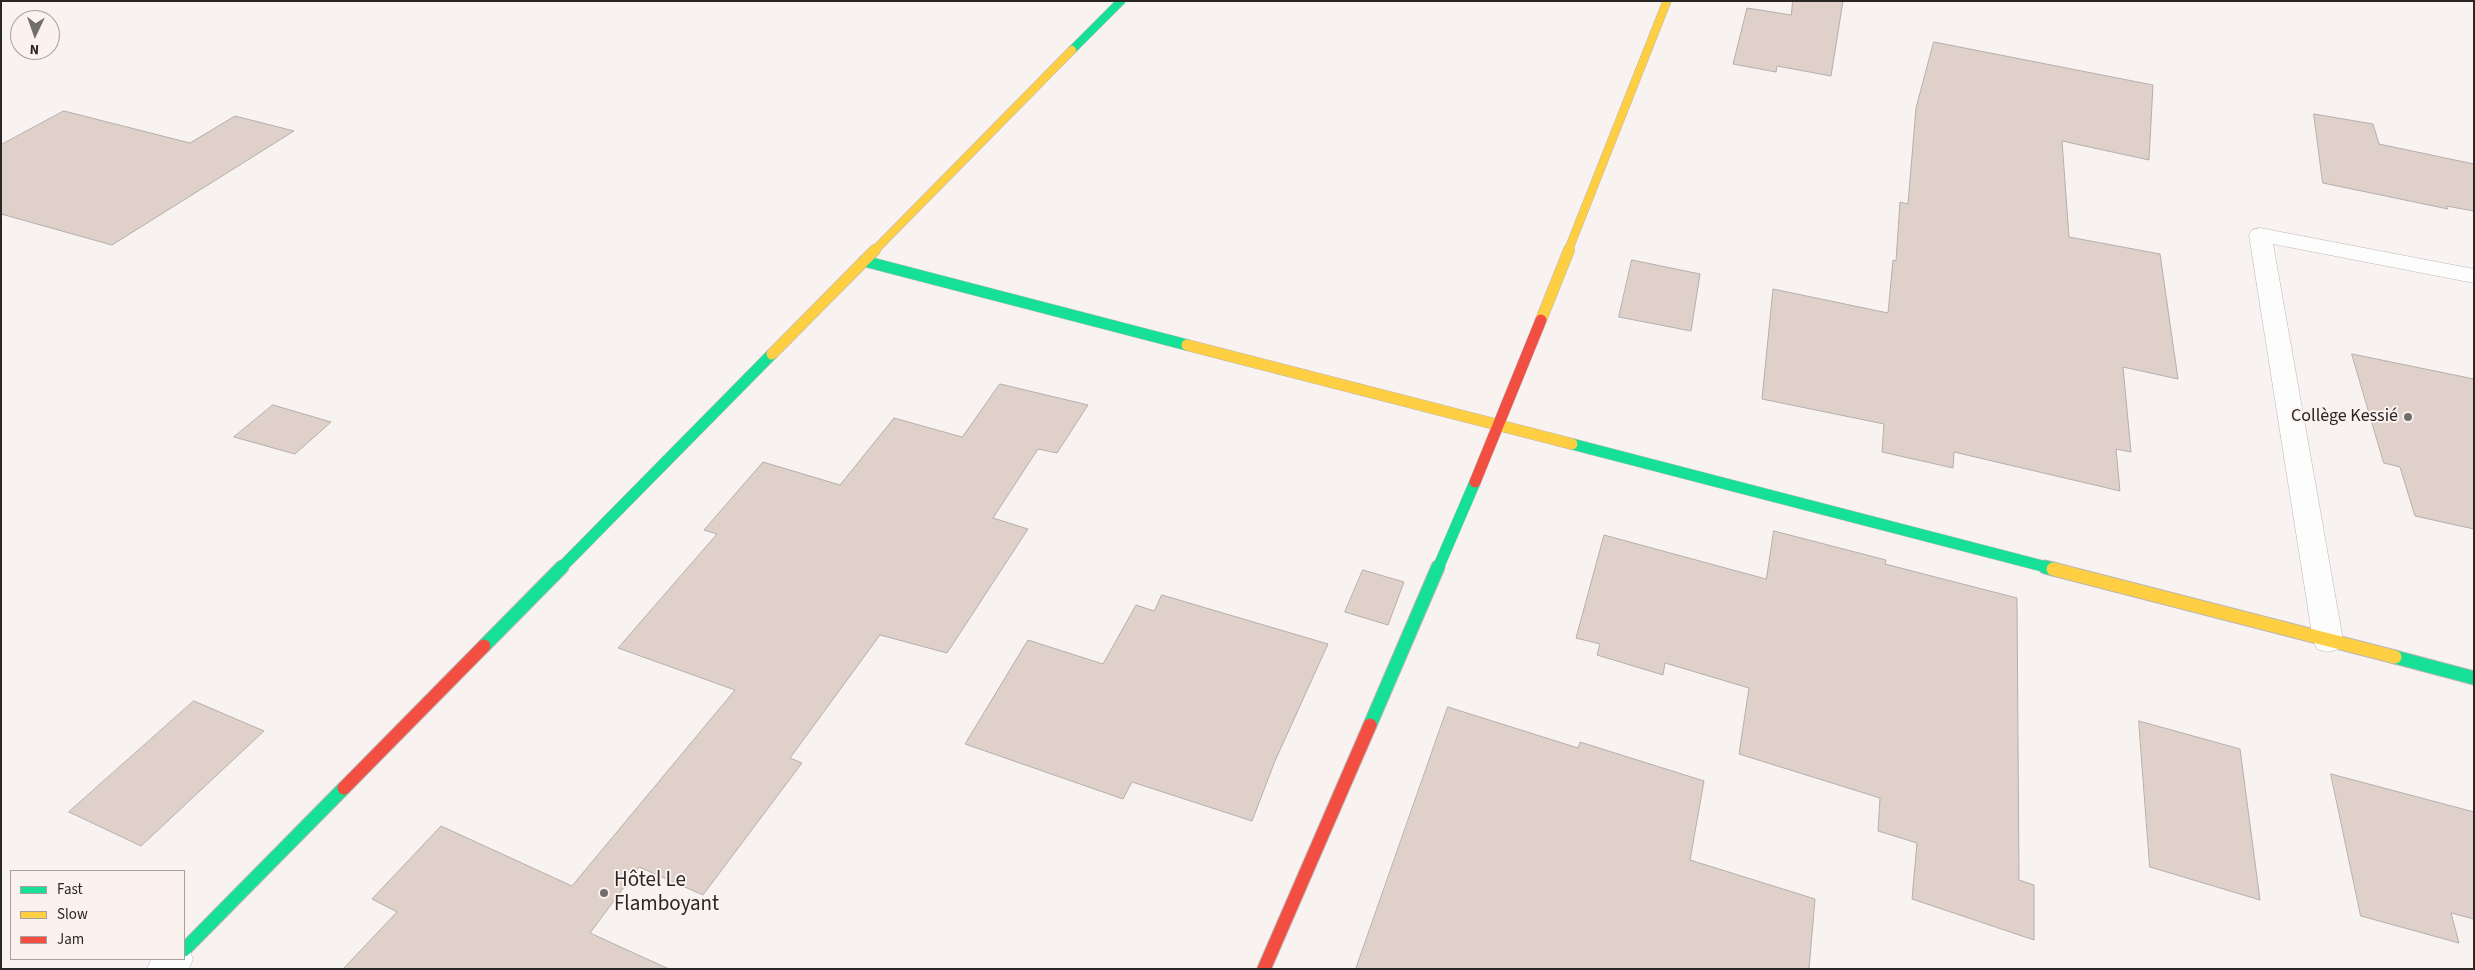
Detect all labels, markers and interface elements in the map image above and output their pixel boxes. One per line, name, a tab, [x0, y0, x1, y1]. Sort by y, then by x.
north arrow	[10, 10, 60, 60]
text: N	[29, 39, 39, 59]
place label: Collège Kessié	[2291, 406, 2398, 428]
marker: Collège Kessié	[2402, 411, 2414, 423]
place label: Hôtel Le Flamboyant	[614, 868, 719, 918]
legend	[10, 870, 185, 960]
text: Fast	[57, 879, 83, 900]
marker: Hôtel Le Flamboyant	[598, 887, 610, 899]
text: Slow	[57, 904, 88, 925]
text: Jam	[57, 929, 84, 950]

